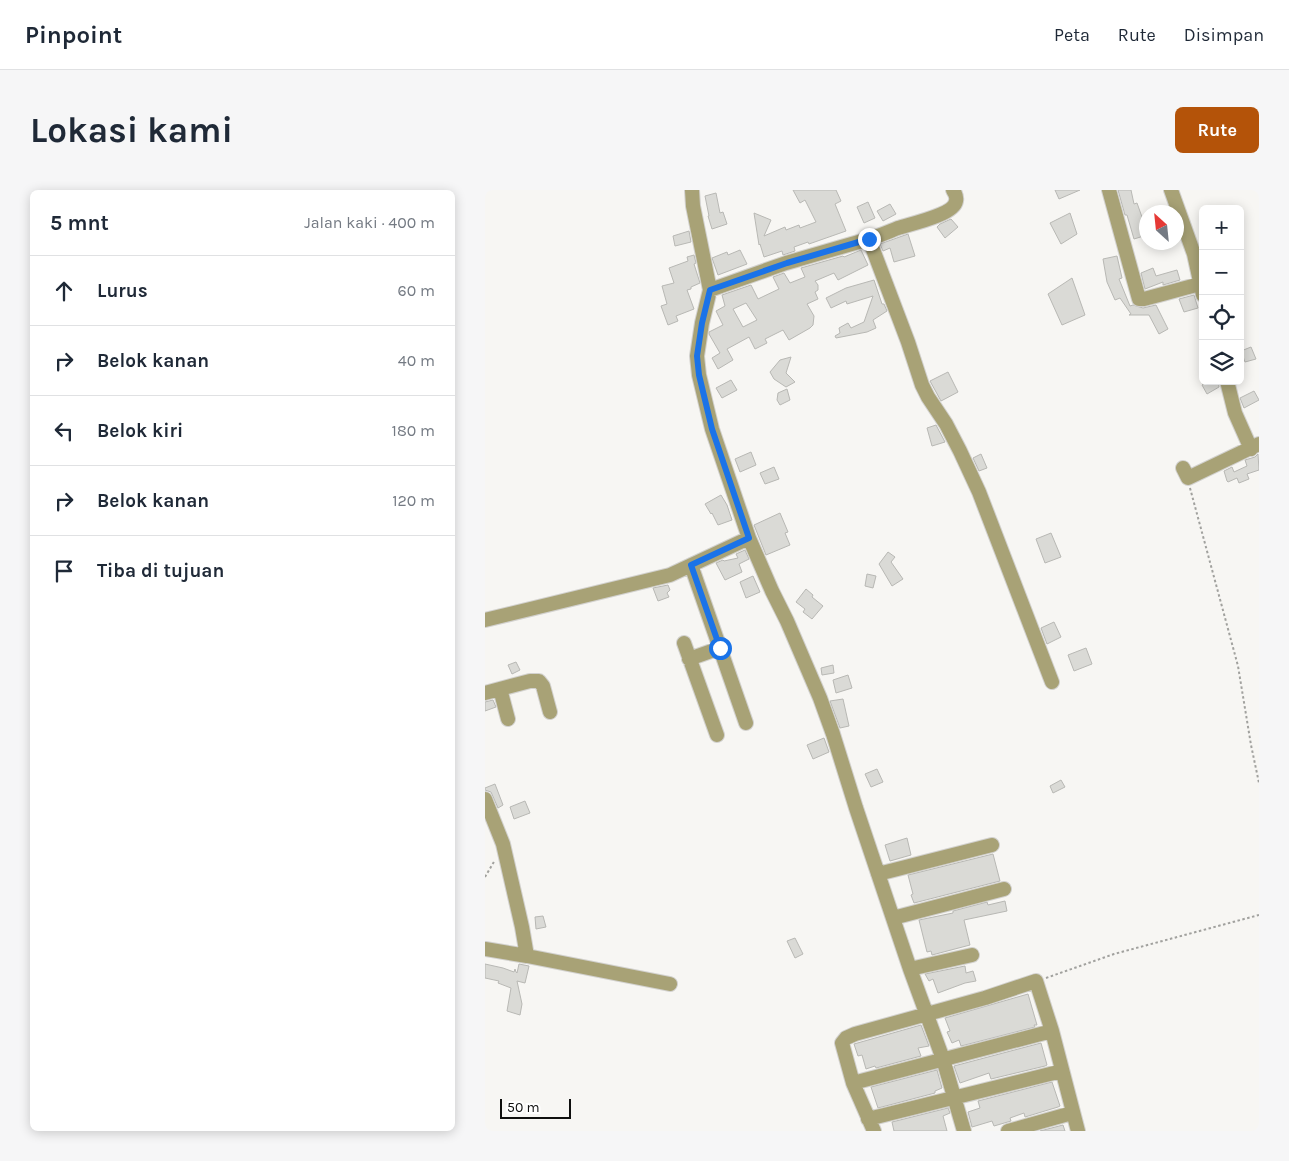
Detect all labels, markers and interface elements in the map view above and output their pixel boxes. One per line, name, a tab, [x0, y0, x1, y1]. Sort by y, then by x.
text: Pinpoint	[25, 21, 122, 49]
text: Peta	[1054, 24, 1090, 46]
text: Rute	[1118, 24, 1156, 46]
text: Disimpan	[1184, 24, 1264, 46]
button: Rute	[1175, 107, 1259, 153]
text: Lokasi kami	[30, 110, 233, 151]
north arrow	[1139, 205, 1184, 250]
map controls	[1199, 205, 1244, 385]
button: +	[1199, 205, 1244, 250]
text: 5 mnt	[50, 211, 109, 235]
text: Jalan kaki · 400 m	[304, 213, 435, 232]
route end	[858, 228, 881, 251]
button: −	[1199, 250, 1244, 295]
icon: ahead	[50, 277, 78, 305]
text: Lurus	[97, 280, 148, 302]
text: 60 m	[398, 281, 435, 300]
button: locate	[1199, 295, 1244, 340]
button: layers	[1199, 340, 1244, 385]
icon: right	[50, 347, 78, 375]
text: Belok kanan	[97, 350, 209, 372]
text: 40 m	[398, 351, 435, 370]
icon: left	[50, 417, 78, 445]
text: Belok kiri	[97, 420, 183, 442]
text: 180 m	[392, 421, 435, 440]
icon: right	[50, 487, 78, 515]
text: Belok kanan	[97, 490, 209, 512]
text: 120 m	[392, 491, 435, 510]
icon: arrive	[50, 557, 78, 585]
text: Tiba di tujuan	[97, 560, 224, 582]
route start	[709, 637, 732, 660]
scale bar	[500, 1096, 571, 1119]
text: 50 m	[507, 1099, 540, 1116]

